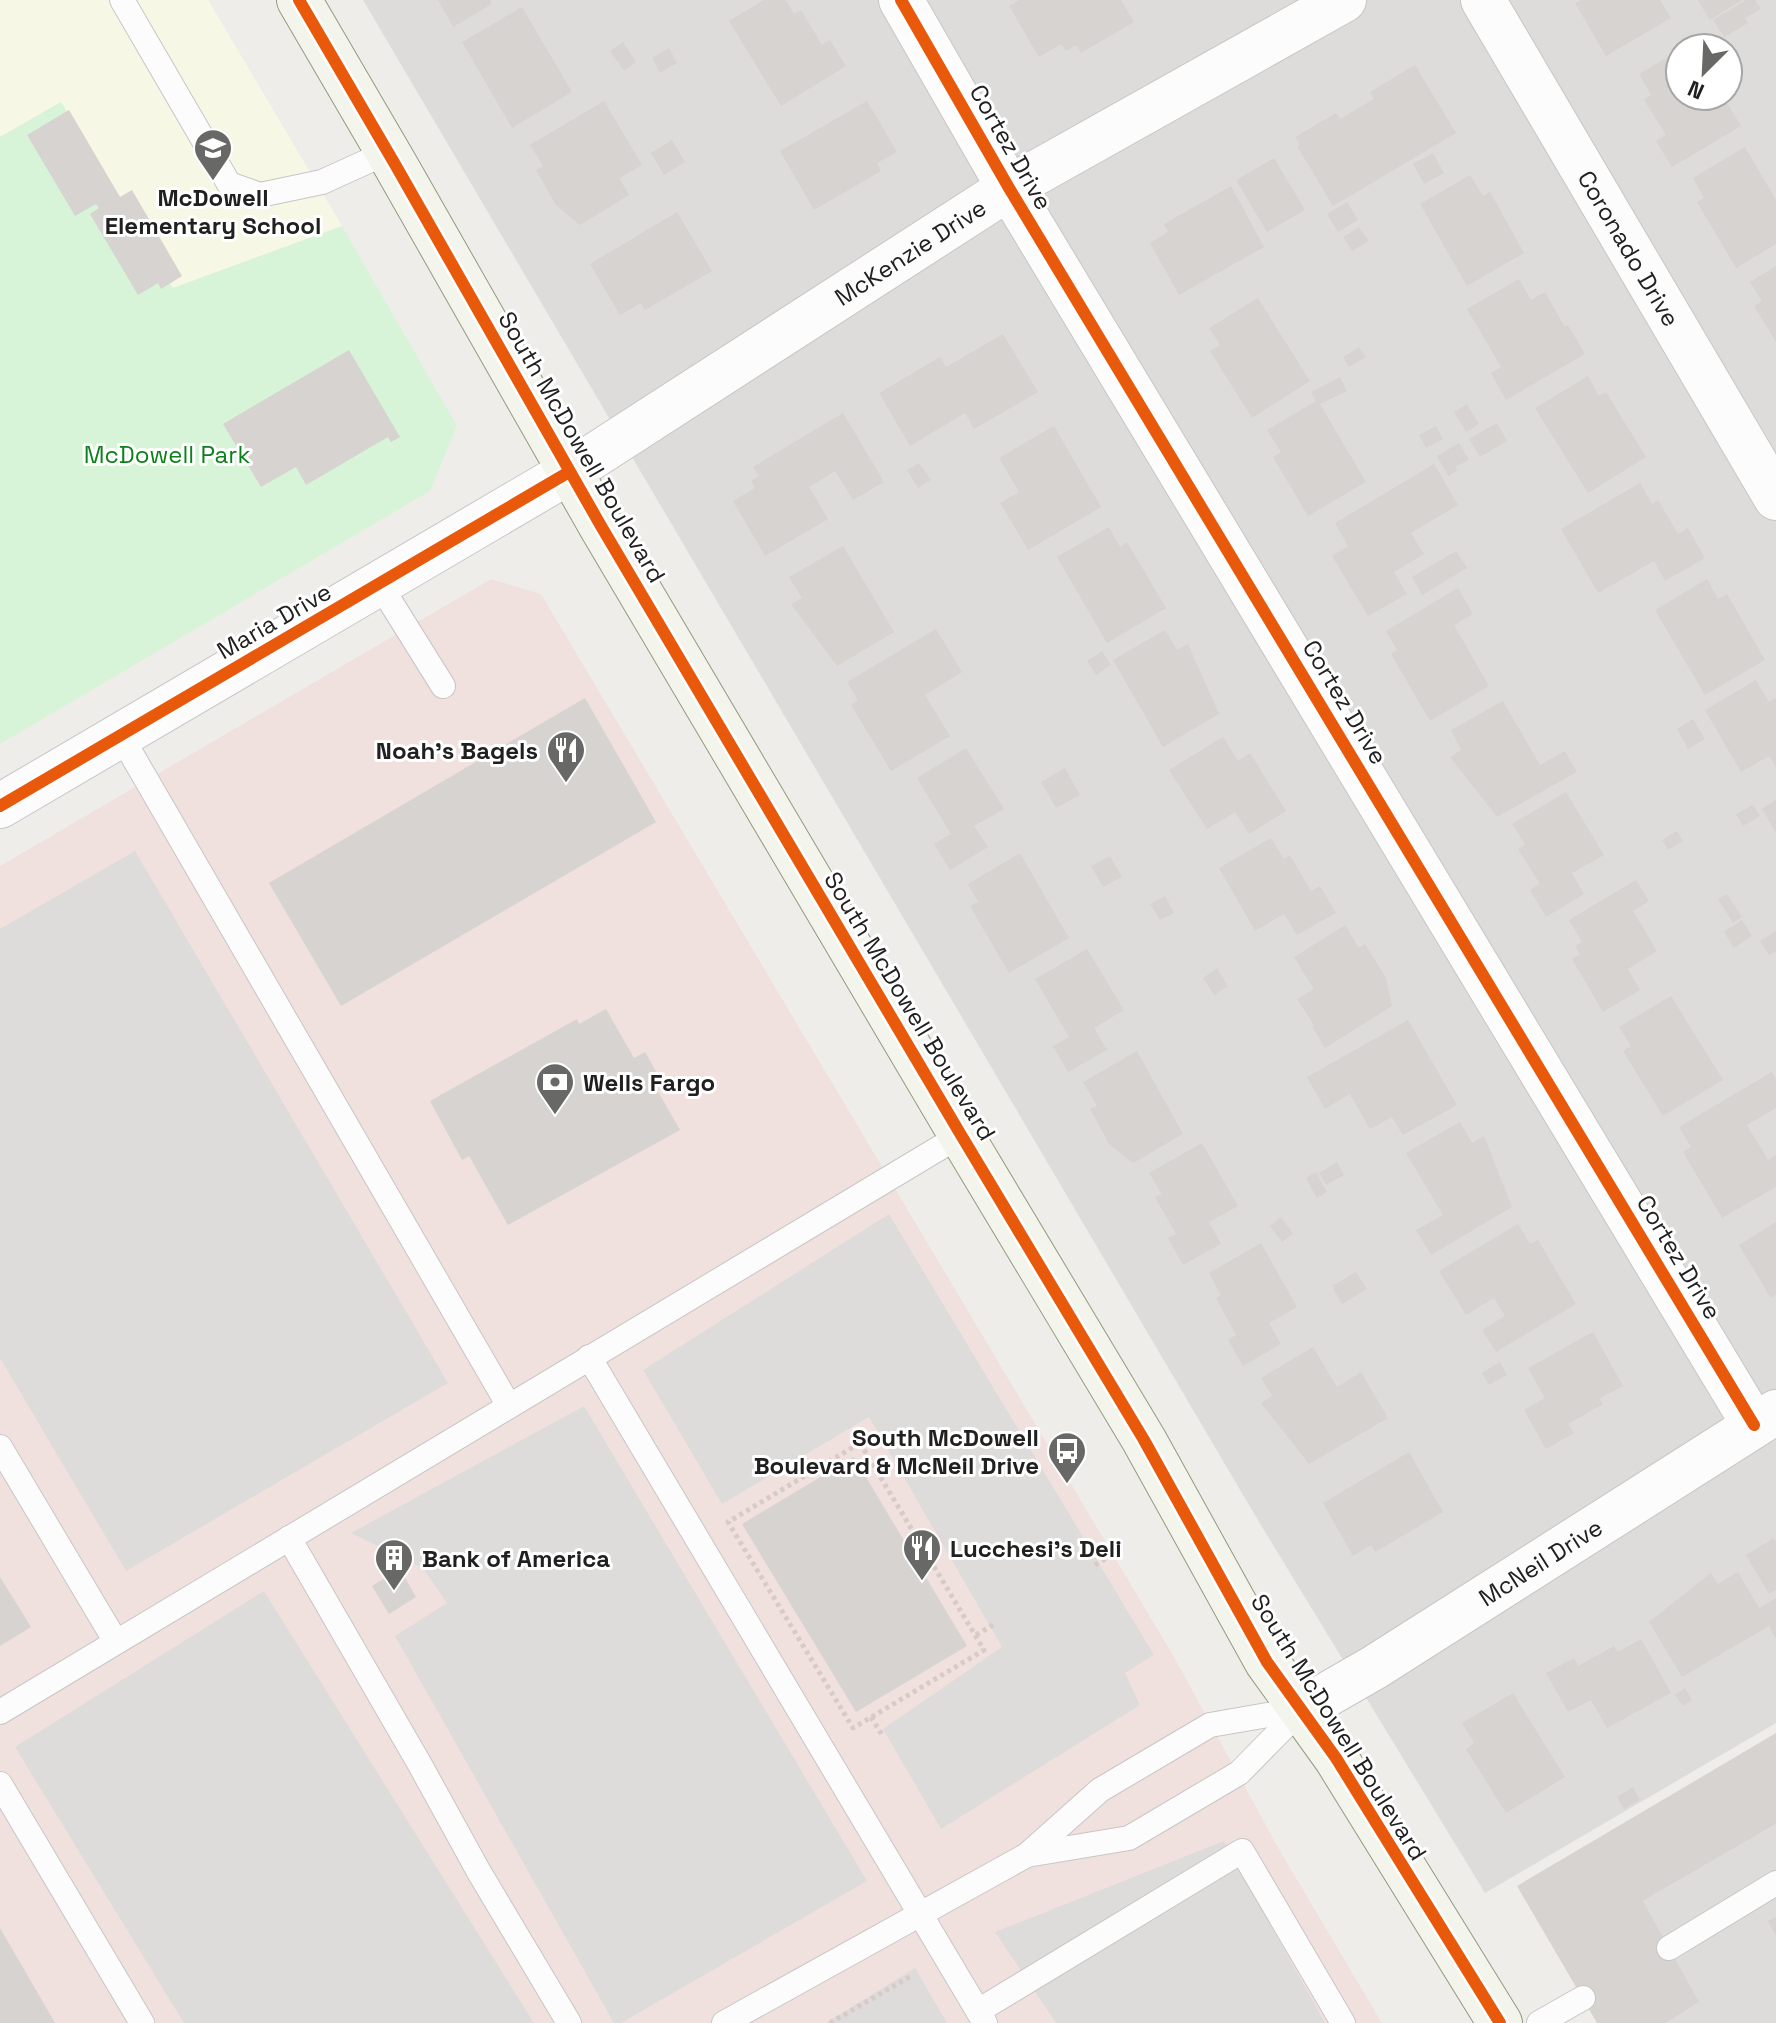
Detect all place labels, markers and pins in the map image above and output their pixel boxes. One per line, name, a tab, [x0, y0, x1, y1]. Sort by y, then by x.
school or university icon: McDowell Elementary School	[192, 127, 234, 182]
place label: McDowell Elementary School	[105, 182, 321, 241]
restaurant icon: Noah's Bagels	[545, 729, 587, 784]
place label: Noah's Bagels	[376, 735, 538, 766]
bank icon: Wells Fargo	[534, 1061, 576, 1116]
place label: Wells Fargo	[583, 1067, 715, 1098]
place label: South McDowell Boulevard & McNeil Drive	[754, 1422, 1039, 1481]
bus stop icon: South McDowell Boulevard & McNeil Drive	[1046, 1430, 1088, 1485]
restaurant icon: Lucchesi's Deli	[901, 1527, 943, 1582]
place label: Lucchesi's Deli	[950, 1533, 1122, 1564]
building icon: Bank of America	[373, 1537, 415, 1592]
place label: Bank of America	[422, 1543, 610, 1574]

